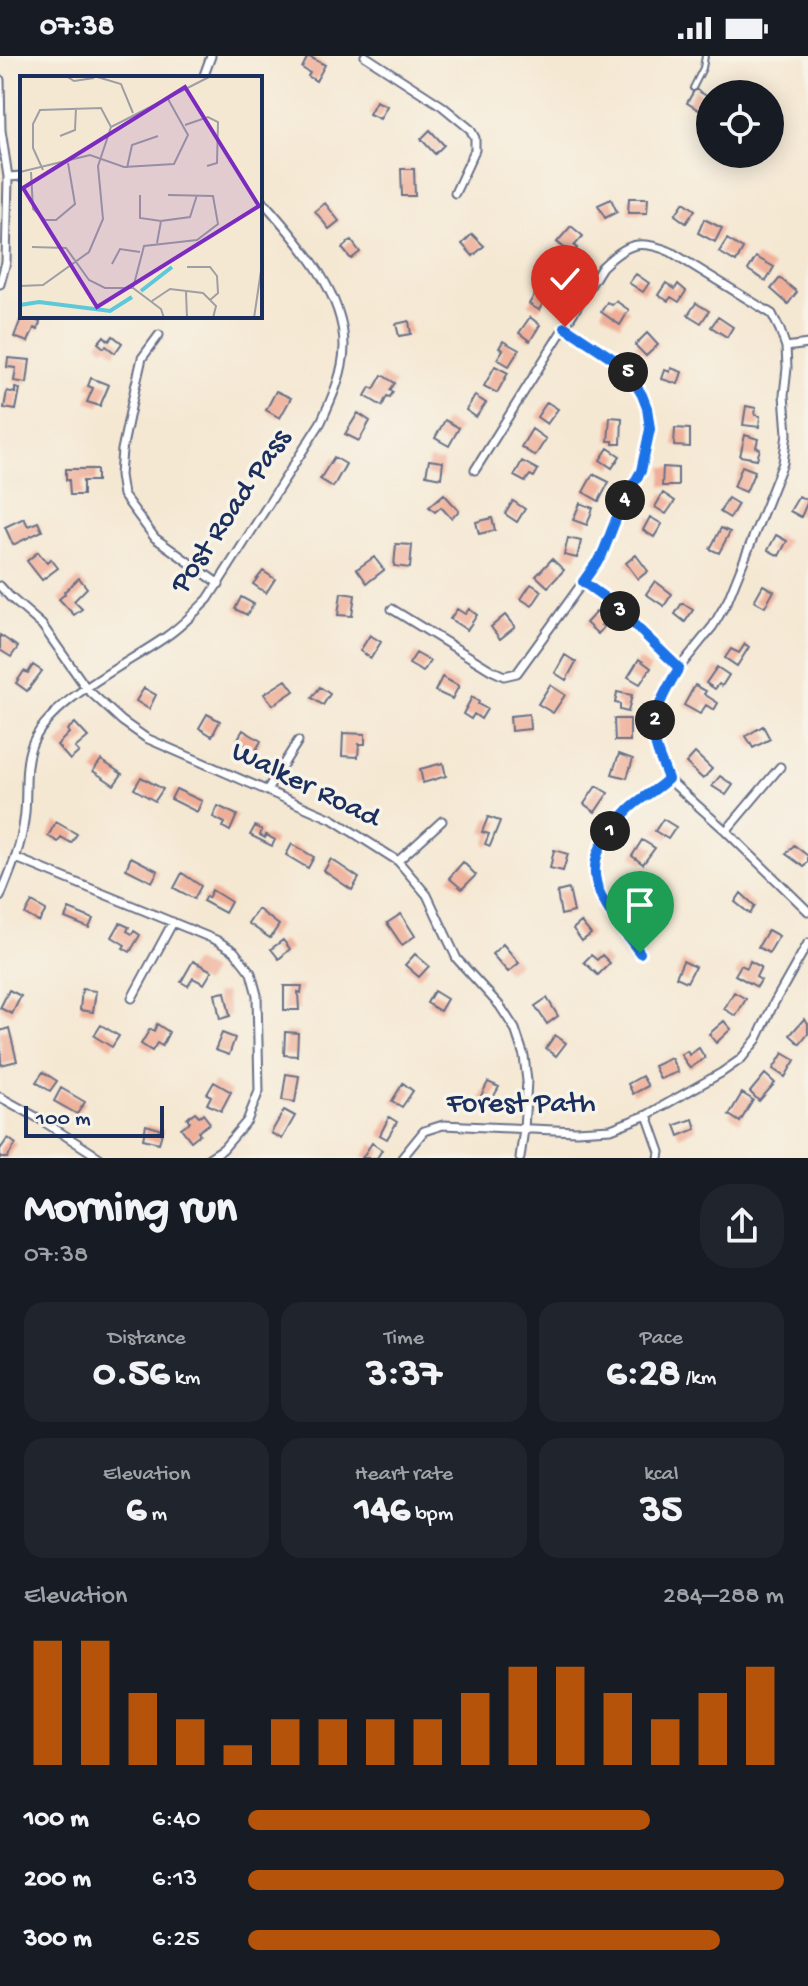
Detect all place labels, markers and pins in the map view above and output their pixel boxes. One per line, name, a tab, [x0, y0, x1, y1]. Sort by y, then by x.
pin	[531, 245, 599, 327]
pin: 5	[608, 352, 648, 392]
pin: 4	[605, 480, 645, 520]
pin: 3	[600, 591, 640, 631]
pin: 2	[635, 700, 675, 740]
pin: 1	[590, 811, 630, 851]
pin	[606, 871, 674, 953]

